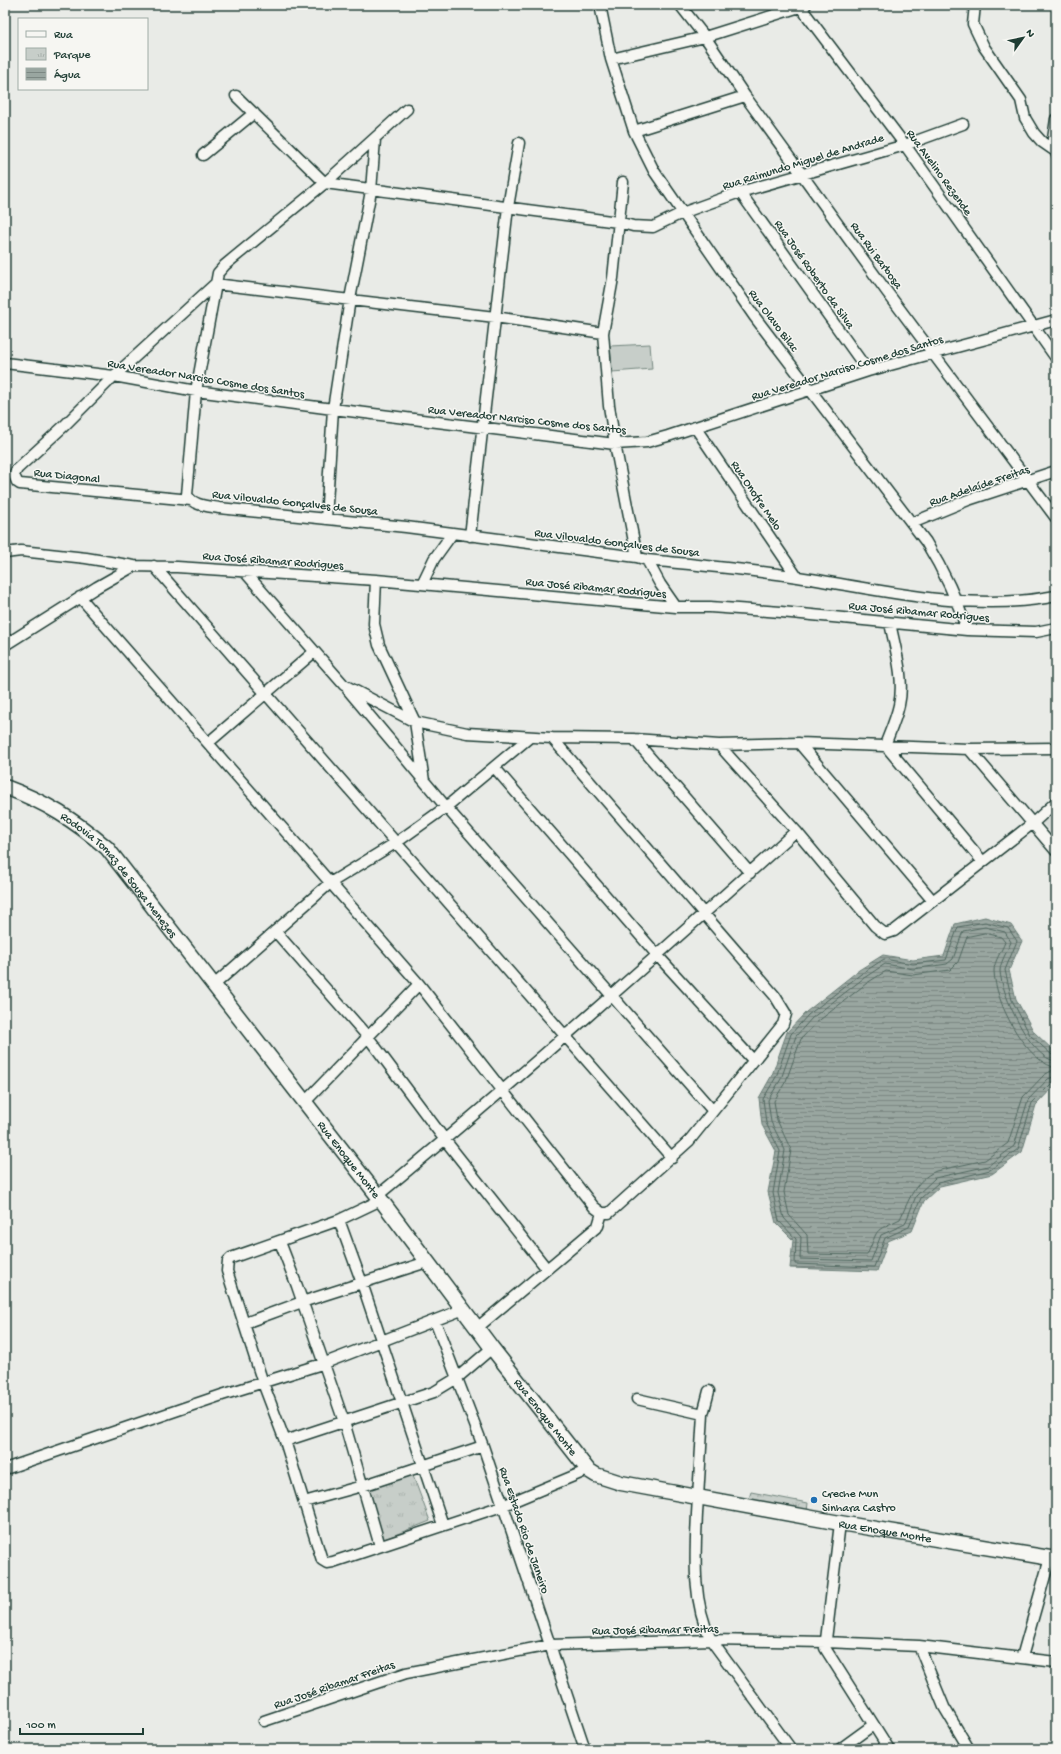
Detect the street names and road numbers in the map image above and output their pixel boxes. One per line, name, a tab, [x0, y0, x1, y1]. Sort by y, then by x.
street label: Rua Avelino Rezende	[902, 127, 975, 220]
street label: Rua Raimundo Miguel de Andrade	[721, 131, 887, 194]
street label: Rua José Roberto da Silva	[770, 218, 857, 333]
street label: Rua Rui Barbosa	[846, 220, 905, 293]
street label: Rua Olavo Bilac	[744, 287, 801, 356]
street label: Rua Vereador Narciso Cosme dos Santos	[750, 333, 946, 405]
street label: Rua Vereador Narciso Cosme dos Santos	[106, 357, 306, 403]
street label: Rua Vereador Narciso Cosme dos Santos	[427, 404, 627, 438]
street label: Rua Onofre Melo	[727, 459, 784, 534]
street label: Rua Adelaíde Freitas	[928, 463, 1032, 511]
street label: Rua Diagonal	[33, 467, 101, 487]
street label: Rua Vilovaldo Gonçalves de Sousa	[211, 488, 379, 520]
street label: Rua Vilovaldo Gonçalves de Sousa	[533, 527, 701, 561]
street label: Rua José Ribamar Rodrigues	[202, 550, 344, 574]
street label: Rua José Ribamar Rodrigues	[525, 576, 667, 602]
street label: Rua José Ribamar Rodrigues	[848, 600, 990, 626]
street label: Rodovia Tomaz de Sousa Menezes	[57, 810, 180, 942]
street label: Rua Enoque Monte	[313, 1119, 383, 1203]
street label: Rua Enoque Monte	[510, 1377, 580, 1460]
street label: Rua Estado Rio de Janeiro	[495, 1465, 551, 1596]
street label: Rua Enoque Monte	[837, 1518, 933, 1547]
street label: Rua José Ribamar Freitas	[592, 1623, 719, 1639]
street label: Rua José Ribamar Freitas	[272, 1658, 397, 1713]

